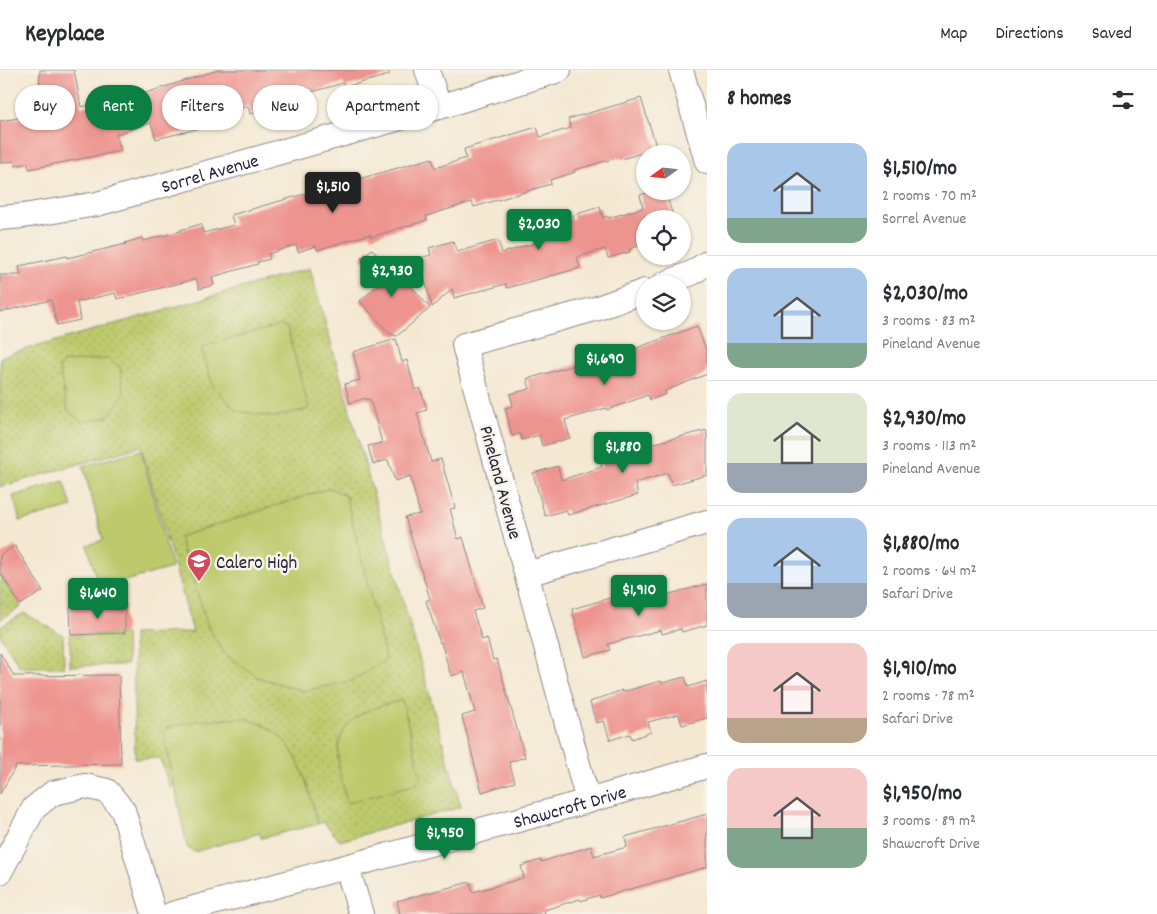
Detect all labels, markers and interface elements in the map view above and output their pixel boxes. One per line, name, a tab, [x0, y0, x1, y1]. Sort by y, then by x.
text: Keyplace	[25, 18, 105, 52]
text: Map	[940, 22, 967, 47]
text: Directions	[995, 22, 1064, 47]
text: Saved	[1092, 22, 1132, 47]
chip: Buy	[15, 85, 75, 130]
chip: Rent	[85, 85, 152, 130]
chip: Filters	[162, 85, 243, 130]
chip: New	[253, 85, 317, 130]
chip: Apartment	[327, 85, 438, 130]
text: 8 homes	[727, 85, 792, 115]
icon: filters	[1109, 86, 1137, 114]
north arrow	[636, 145, 691, 200]
map controls	[636, 145, 691, 330]
street label: Sorrel Avenue	[159, 149, 262, 202]
text: $1,510/mo	[882, 155, 957, 185]
icon: home	[767, 163, 827, 223]
pin: $1,510	[292, 172, 374, 214]
text: $1,510	[316, 176, 350, 199]
text: 2 rooms · 70 m²	[882, 185, 977, 208]
pin: $2,030	[498, 208, 580, 251]
text: Sorrel Avenue	[882, 208, 966, 231]
button: locate	[636, 210, 691, 265]
text: $2,030	[518, 213, 560, 236]
pin: $2,930	[351, 256, 433, 298]
text: $2,930	[371, 260, 413, 283]
button: layers	[636, 275, 691, 330]
text: $2,030/mo	[882, 280, 968, 310]
icon: home	[767, 288, 827, 348]
text: 3 rooms · 83 m²	[882, 310, 976, 333]
text: Pineland Avenue	[882, 333, 980, 356]
pin: $1,690	[564, 344, 646, 386]
text: $1,690	[586, 348, 624, 371]
text: $2,930/mo	[882, 405, 966, 435]
icon: home	[767, 413, 827, 473]
street label: Pineland Avenue	[470, 423, 527, 543]
pin: $1,880	[582, 432, 664, 474]
text: 3 rooms · 113 m²	[882, 435, 976, 458]
text: $1,880	[605, 436, 641, 459]
text: Pineland Avenue	[882, 458, 980, 481]
text: $1,880/mo	[882, 530, 959, 560]
icon: home	[767, 538, 827, 598]
school or university icon: Calero High	[186, 548, 212, 582]
place label: Calero High	[216, 551, 297, 578]
text: 2 rooms · 64 m²	[882, 560, 977, 583]
pin: $1,910	[598, 574, 680, 617]
pin: $1,640	[57, 578, 139, 620]
text: $1,910	[622, 579, 656, 602]
text: $1,640	[79, 582, 117, 605]
text: Safari Drive	[882, 583, 953, 606]
text: $1,910/mo	[882, 655, 957, 685]
icon: home	[767, 663, 827, 723]
text: 2 rooms · 78 m²	[882, 685, 975, 708]
text: Safari Drive	[882, 708, 953, 731]
street label: Shawcroft Drive	[511, 780, 630, 838]
text: $1,950/mo	[882, 780, 962, 810]
icon: home	[767, 788, 827, 848]
text: 3 rooms · 89 m²	[882, 810, 976, 833]
pin: $1,950	[404, 818, 486, 860]
text: $1,950	[426, 822, 464, 845]
text: Shawcroft Drive	[882, 833, 980, 856]

